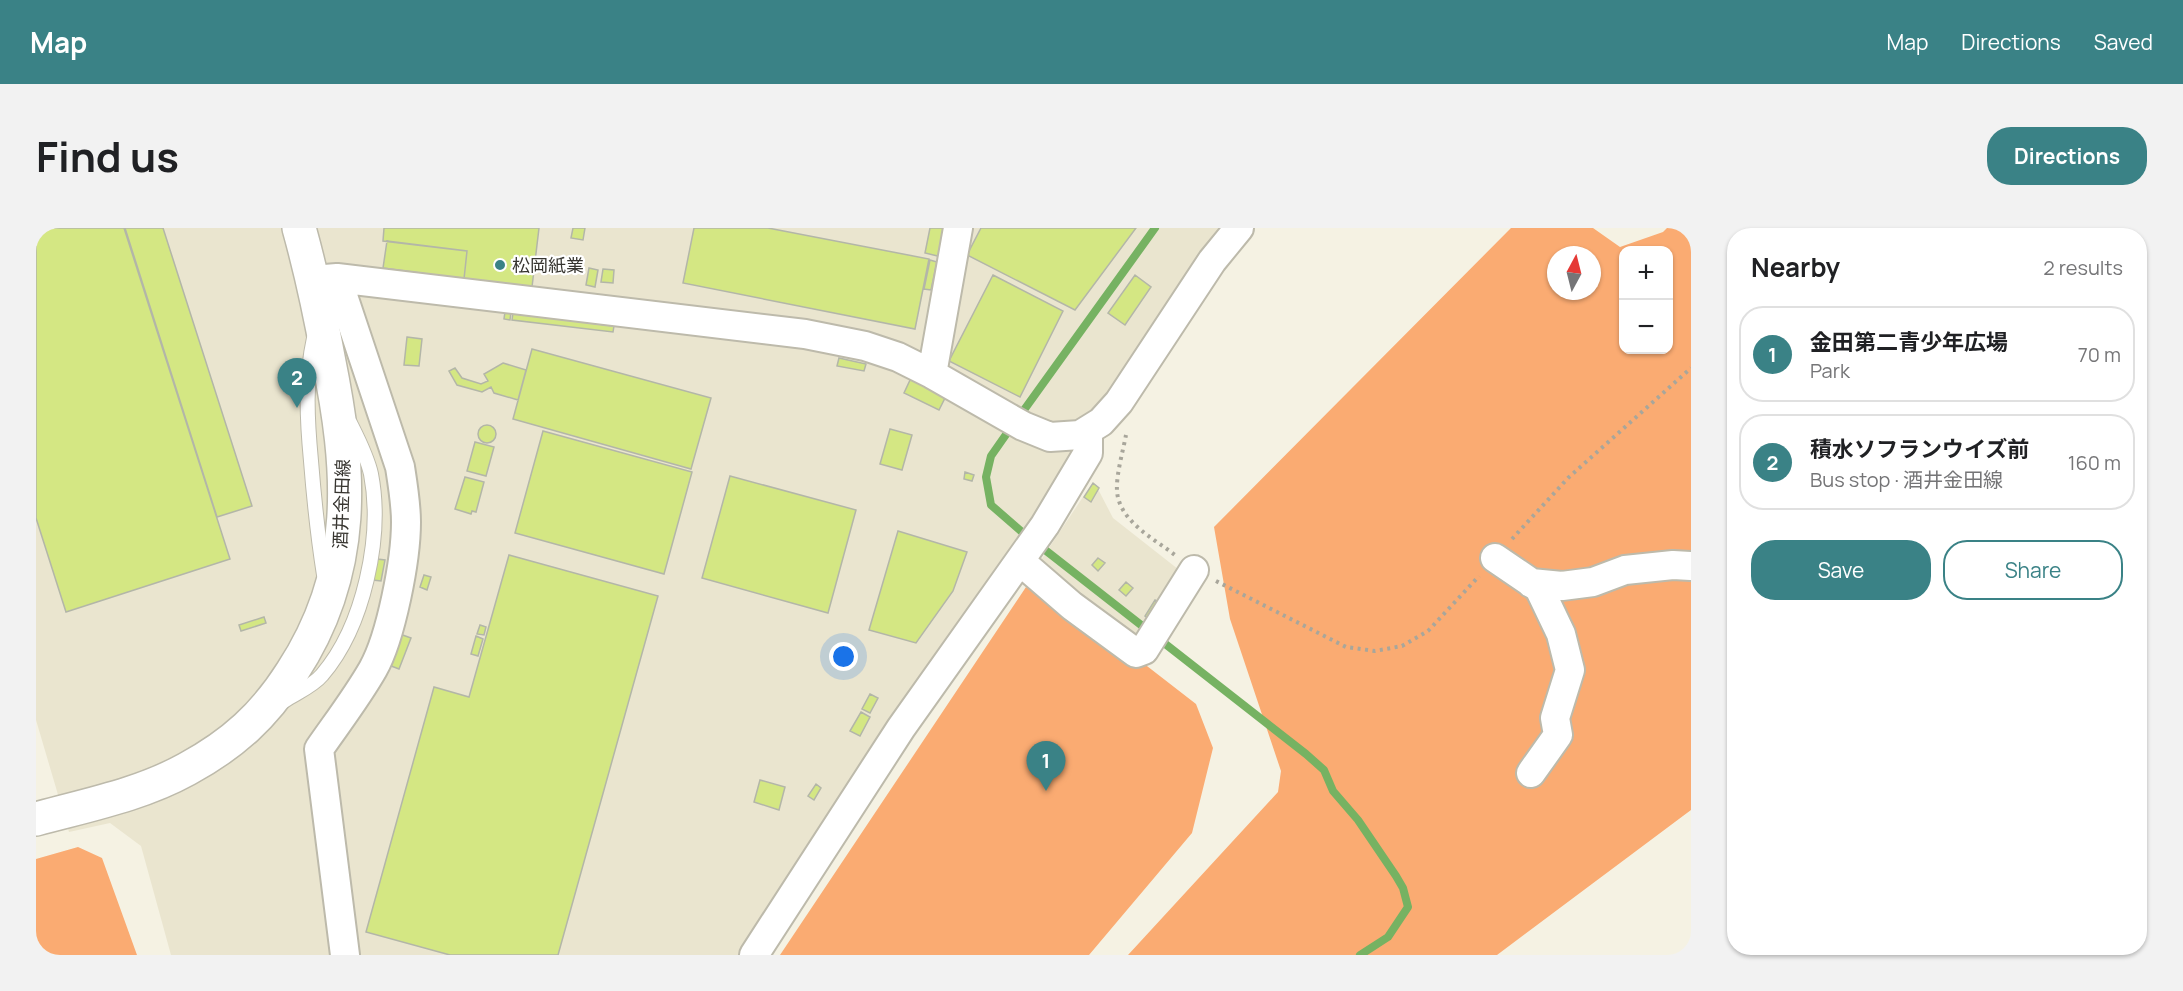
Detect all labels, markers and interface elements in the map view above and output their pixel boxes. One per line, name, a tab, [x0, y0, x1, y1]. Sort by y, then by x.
text: Map	[30, 23, 87, 61]
text: Map	[1887, 28, 1928, 56]
text: Directions	[1961, 28, 2061, 56]
text: Saved	[2094, 28, 2153, 56]
text: Find us	[36, 127, 179, 185]
button: Directions	[1987, 127, 2147, 185]
north arrow	[1547, 246, 1601, 300]
map controls	[1619, 246, 1673, 354]
button: +	[1619, 246, 1673, 300]
text: Nearby	[1751, 249, 1840, 285]
place label: 松岡紙業	[512, 253, 584, 277]
text: 2 results	[2043, 254, 2123, 281]
marker: 松岡紙業	[493, 258, 507, 272]
button: −	[1619, 300, 1673, 354]
text: 金田第二青少年広場	[1810, 327, 2008, 357]
text: 1	[1768, 341, 1777, 368]
text: 70 m	[2078, 341, 2121, 368]
text: Park	[1810, 357, 1850, 384]
pin: 2	[278, 358, 316, 408]
text: 積水ソフランウイズ前	[1810, 434, 2029, 464]
text: 2	[1767, 449, 1778, 476]
text: 160 m	[2068, 449, 2121, 476]
street label: 酒井金田線	[327, 459, 355, 549]
text: Bus stop · 酒井金田線	[1810, 466, 2003, 493]
button: Save	[1751, 540, 1931, 600]
button: Share	[1943, 540, 2123, 600]
your location	[829, 642, 858, 671]
pin: 1	[1026, 742, 1066, 791]

